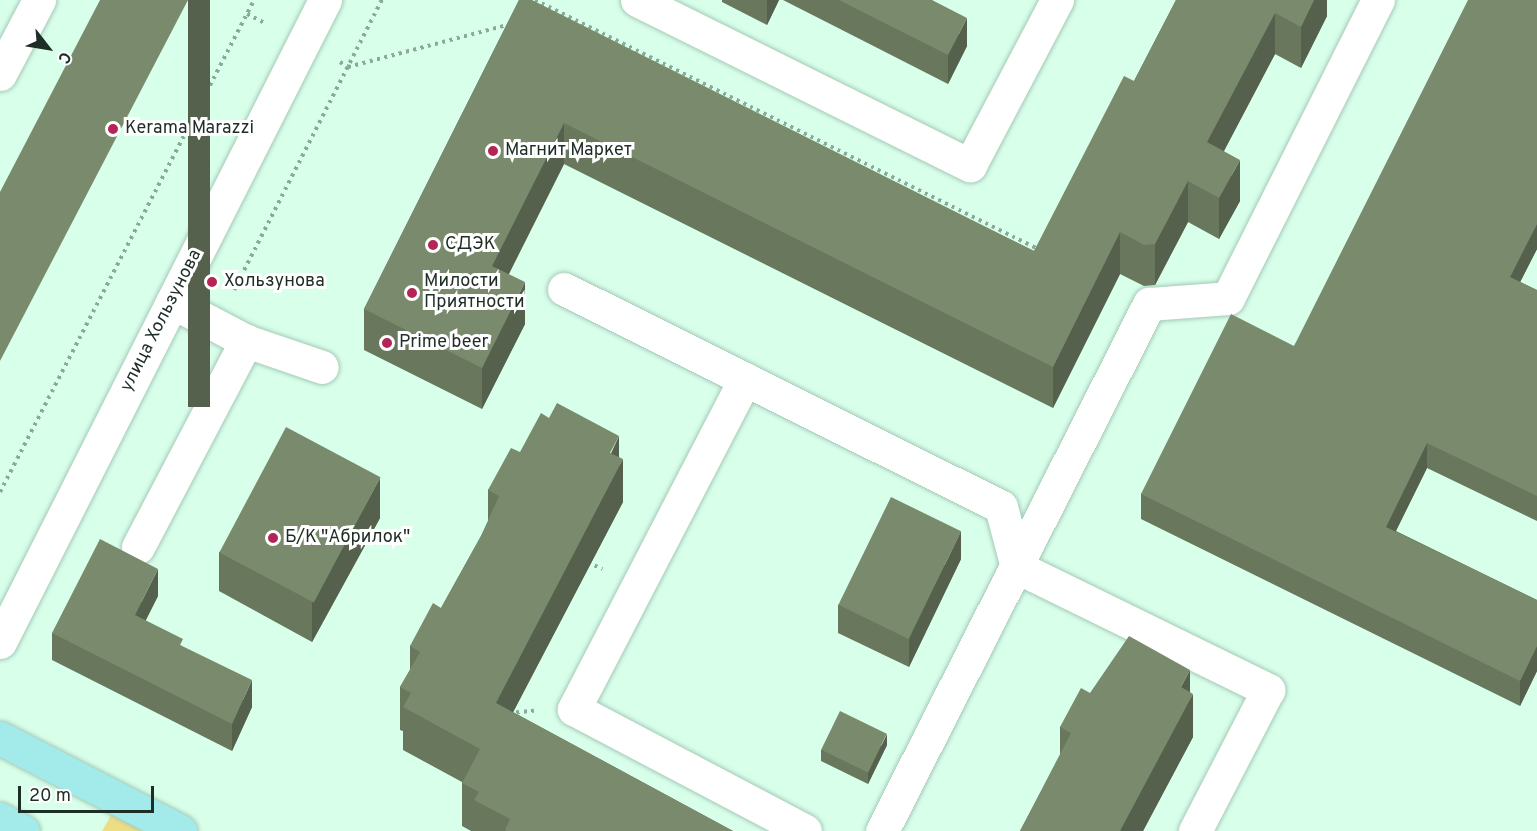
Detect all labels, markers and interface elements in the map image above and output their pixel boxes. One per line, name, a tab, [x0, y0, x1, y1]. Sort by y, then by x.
north arrow	[18, 18, 78, 78]
text: С	[52, 48, 75, 67]
place label: Kerama Marazzi	[125, 118, 254, 140]
marker: Kerama Marazzi	[106, 122, 120, 136]
place label: Магнит Маркет	[505, 140, 632, 162]
marker: Магнит Маркет	[486, 144, 500, 158]
place label: СДЭК	[445, 234, 496, 256]
marker: СДЭК	[426, 238, 440, 252]
street label: улица Хользунова	[117, 246, 207, 396]
place label: Хользунова	[224, 271, 325, 293]
place label: Милости Приятности	[424, 272, 525, 314]
marker: Хользунова	[205, 275, 219, 289]
marker: Милости Приятности	[405, 286, 419, 300]
place label: Prime beer	[399, 332, 489, 354]
marker: Prime beer	[380, 336, 394, 350]
place label: Б/К "Абрилок"	[285, 527, 410, 549]
marker: Б/К "Абрилок"	[266, 531, 280, 545]
scale bar	[21, 774, 158, 812]
text: 20 m	[29, 785, 71, 808]

